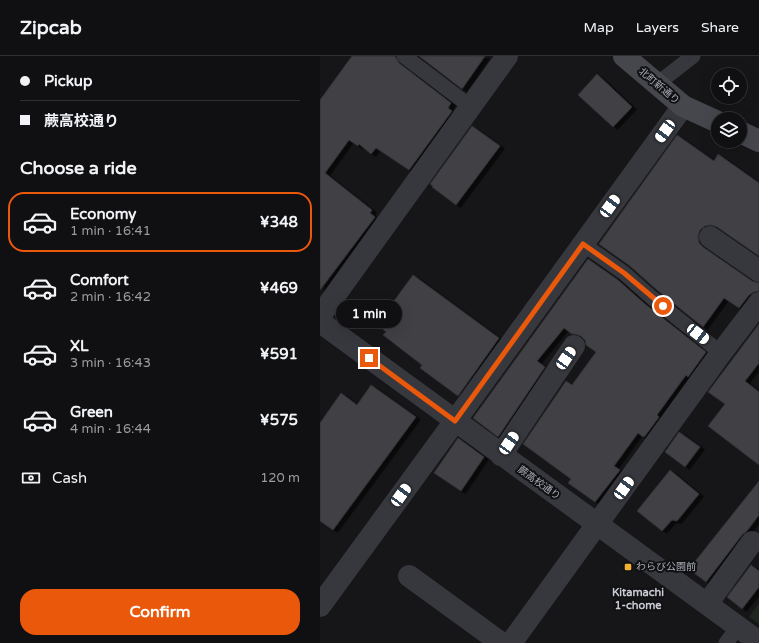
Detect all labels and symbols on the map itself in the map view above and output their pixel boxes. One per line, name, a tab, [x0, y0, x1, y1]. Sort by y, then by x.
street label: 北町新通り	[636, 65, 682, 107]
car	[653, 118, 677, 144]
car	[598, 193, 622, 219]
route start	[654, 297, 672, 315]
callout: 1 min	[336, 300, 402, 328]
car	[685, 322, 711, 346]
car	[554, 345, 578, 371]
route end	[360, 349, 378, 367]
car	[497, 430, 521, 456]
street label: 蕨高校通り	[515, 463, 563, 503]
car	[612, 475, 636, 501]
car	[389, 482, 413, 508]
place label: わらび公園前	[636, 561, 696, 573]
marker: わらび公園前	[623, 562, 633, 572]
district label: Kitamachi 1-chome	[612, 586, 664, 612]

